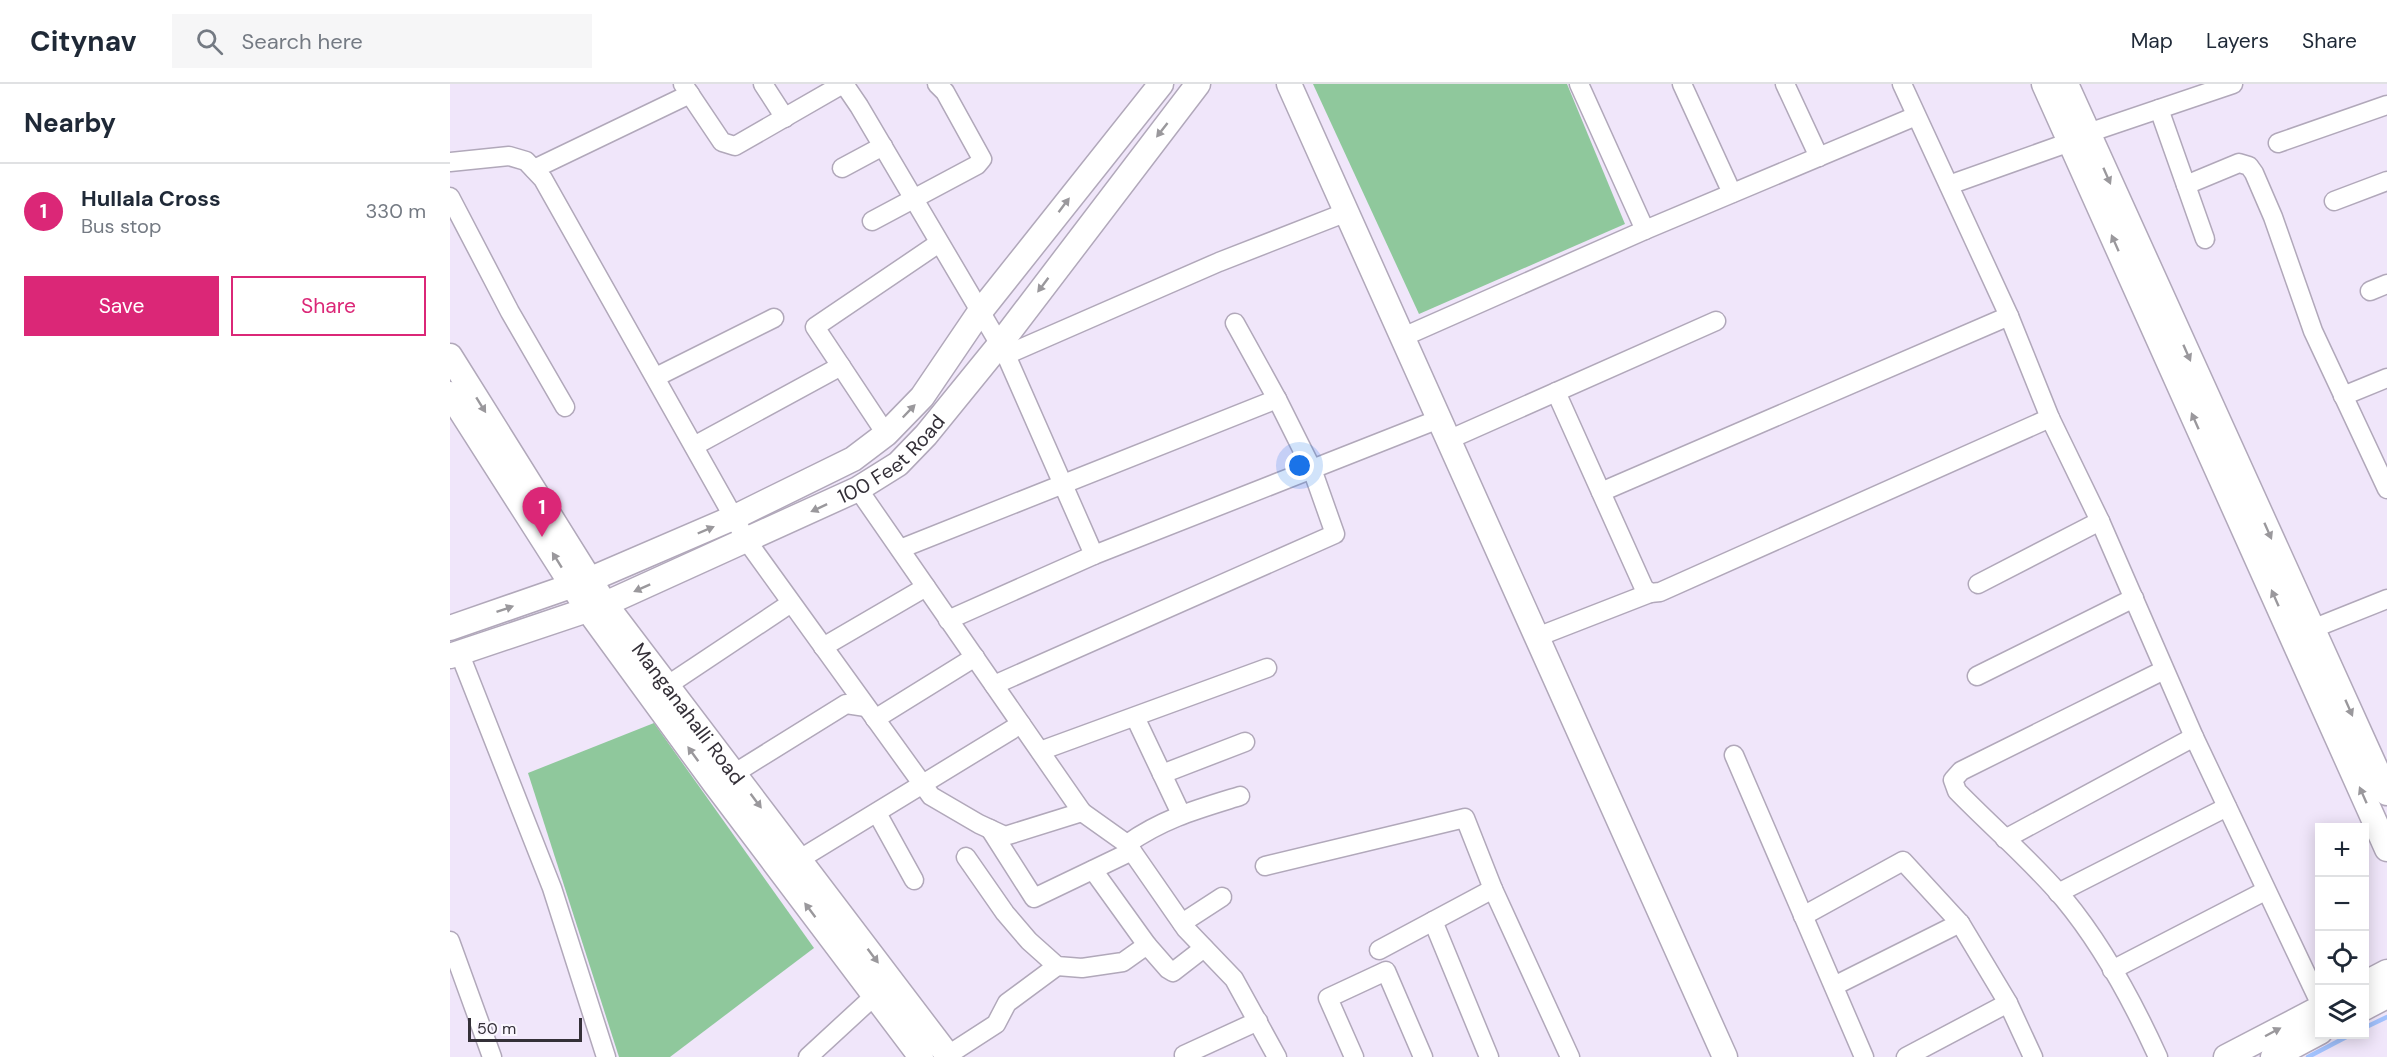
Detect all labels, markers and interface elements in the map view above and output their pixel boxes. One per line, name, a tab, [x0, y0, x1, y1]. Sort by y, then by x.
search box	[172, 14, 592, 68]
text: Citynav	[30, 23, 136, 60]
icon: search	[193, 25, 226, 58]
text: Search here	[241, 27, 363, 56]
text: Map	[2131, 27, 2173, 55]
text: Layers	[2206, 27, 2269, 55]
text: Share	[2302, 27, 2357, 55]
text: Nearby	[24, 106, 116, 140]
one-way arrow	[1157, 123, 1169, 138]
one-way arrow	[2102, 167, 2111, 184]
text: Hullala Cross	[81, 184, 221, 213]
one-way arrow	[1057, 197, 1069, 212]
text: 1	[40, 198, 47, 224]
text: 330 m	[366, 198, 426, 224]
text: Bus stop	[81, 213, 161, 239]
one-way arrow	[2110, 234, 2119, 251]
button: Save	[24, 276, 219, 336]
button: Share	[231, 276, 426, 336]
one-way arrow	[1037, 277, 1050, 293]
one-way arrow	[2183, 345, 2192, 362]
one-way arrow	[476, 397, 487, 414]
one-way arrow	[901, 404, 915, 418]
street label: 100 Feet Road	[833, 409, 950, 510]
one-way arrow	[2190, 412, 2199, 429]
your location	[1285, 451, 1314, 480]
pin: 1	[522, 488, 562, 537]
one-way arrow	[811, 503, 828, 512]
one-way arrow	[2263, 522, 2273, 540]
one-way arrow	[698, 525, 715, 534]
one-way arrow	[551, 552, 562, 568]
one-way arrow	[633, 584, 650, 593]
one-way arrow	[2270, 590, 2279, 607]
one-way arrow	[496, 603, 514, 613]
street label: Manganahalli Road	[626, 637, 750, 790]
one-way arrow	[2344, 700, 2353, 717]
one-way arrow	[687, 746, 699, 762]
one-way arrow	[2358, 786, 2368, 804]
one-way arrow	[749, 793, 761, 808]
map controls	[2315, 823, 2369, 1039]
button: +	[2315, 823, 2369, 877]
button: −	[2315, 877, 2369, 931]
one-way arrow	[804, 902, 816, 918]
button: locate	[2315, 931, 2369, 985]
one-way arrow	[867, 949, 879, 964]
button: layers	[2315, 985, 2369, 1039]
scale bar	[468, 1015, 582, 1042]
text: 50 m	[477, 1018, 516, 1039]
one-way arrow	[2264, 1027, 2281, 1037]

